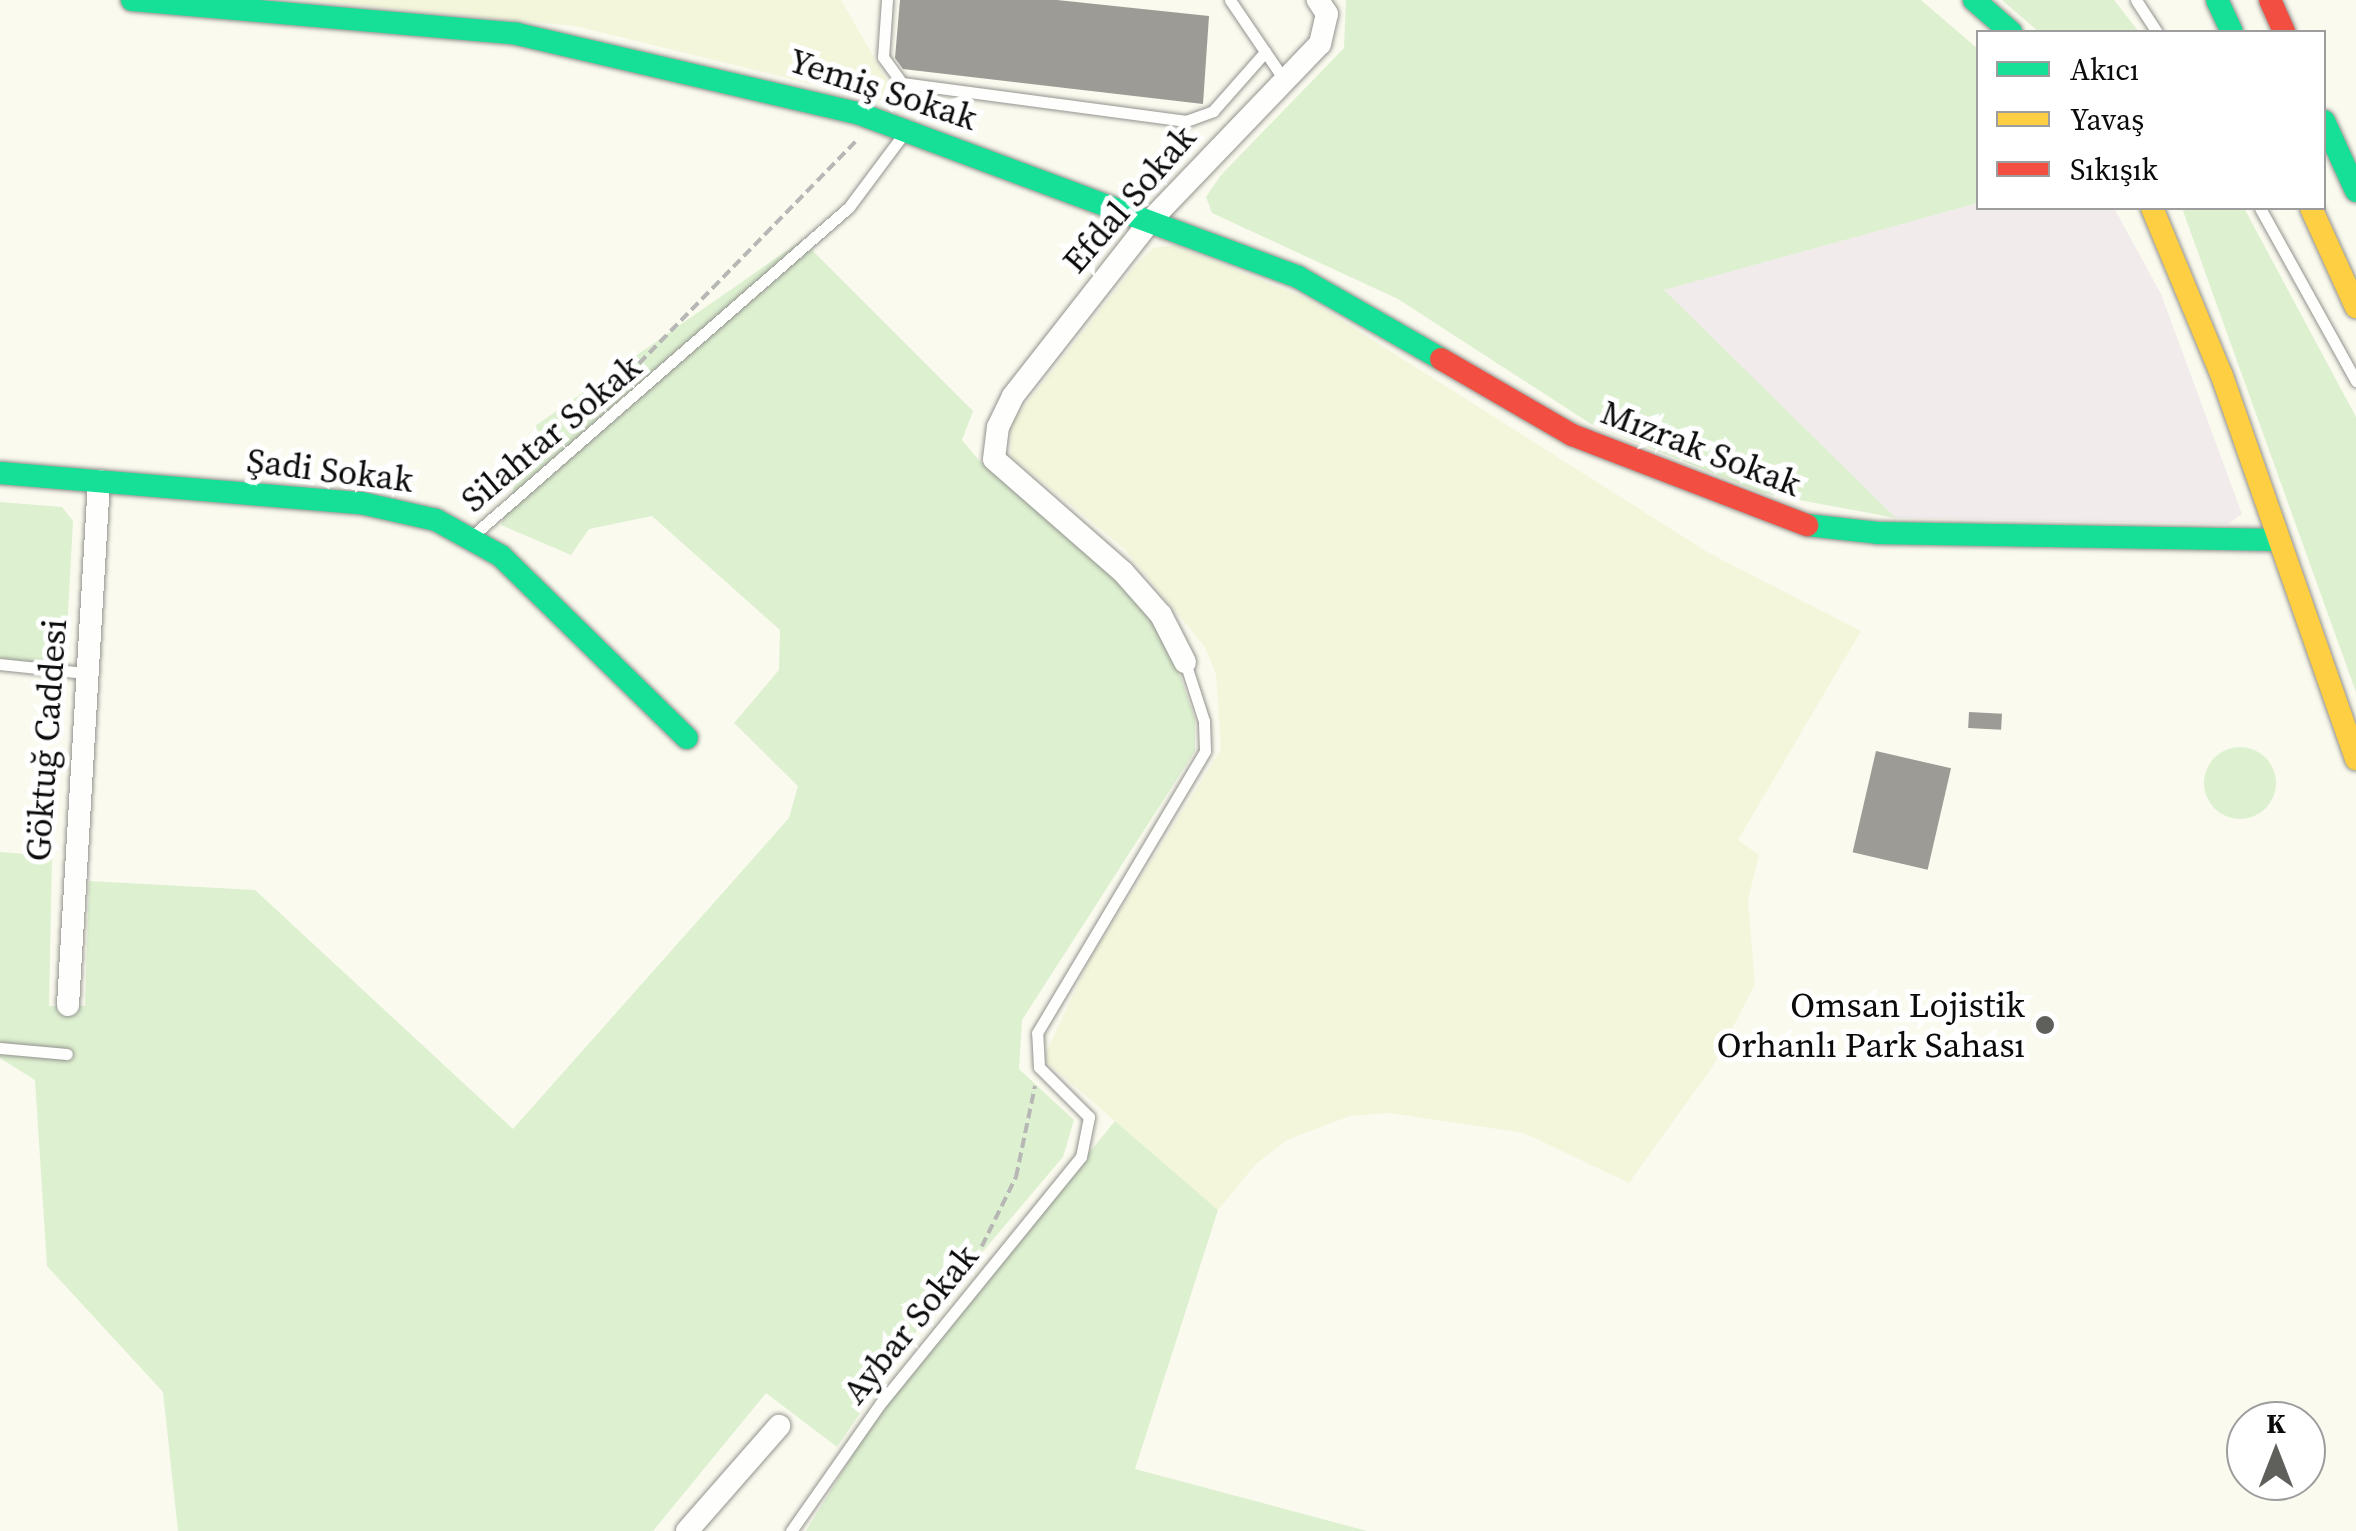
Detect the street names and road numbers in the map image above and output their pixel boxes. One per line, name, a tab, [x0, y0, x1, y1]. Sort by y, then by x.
street label: Yemiş Sokak	[784, 39, 982, 139]
street label: Efdal Sokak	[1054, 117, 1204, 281]
street label: Silahtar Sokak	[452, 346, 650, 520]
street label: Mızrak Sokak	[1595, 391, 1807, 505]
street label: Şadi Sokak	[245, 439, 415, 501]
street label: Göktuğ Caddesi	[17, 617, 75, 863]
street label: Aybar Sokak	[833, 1236, 987, 1412]

